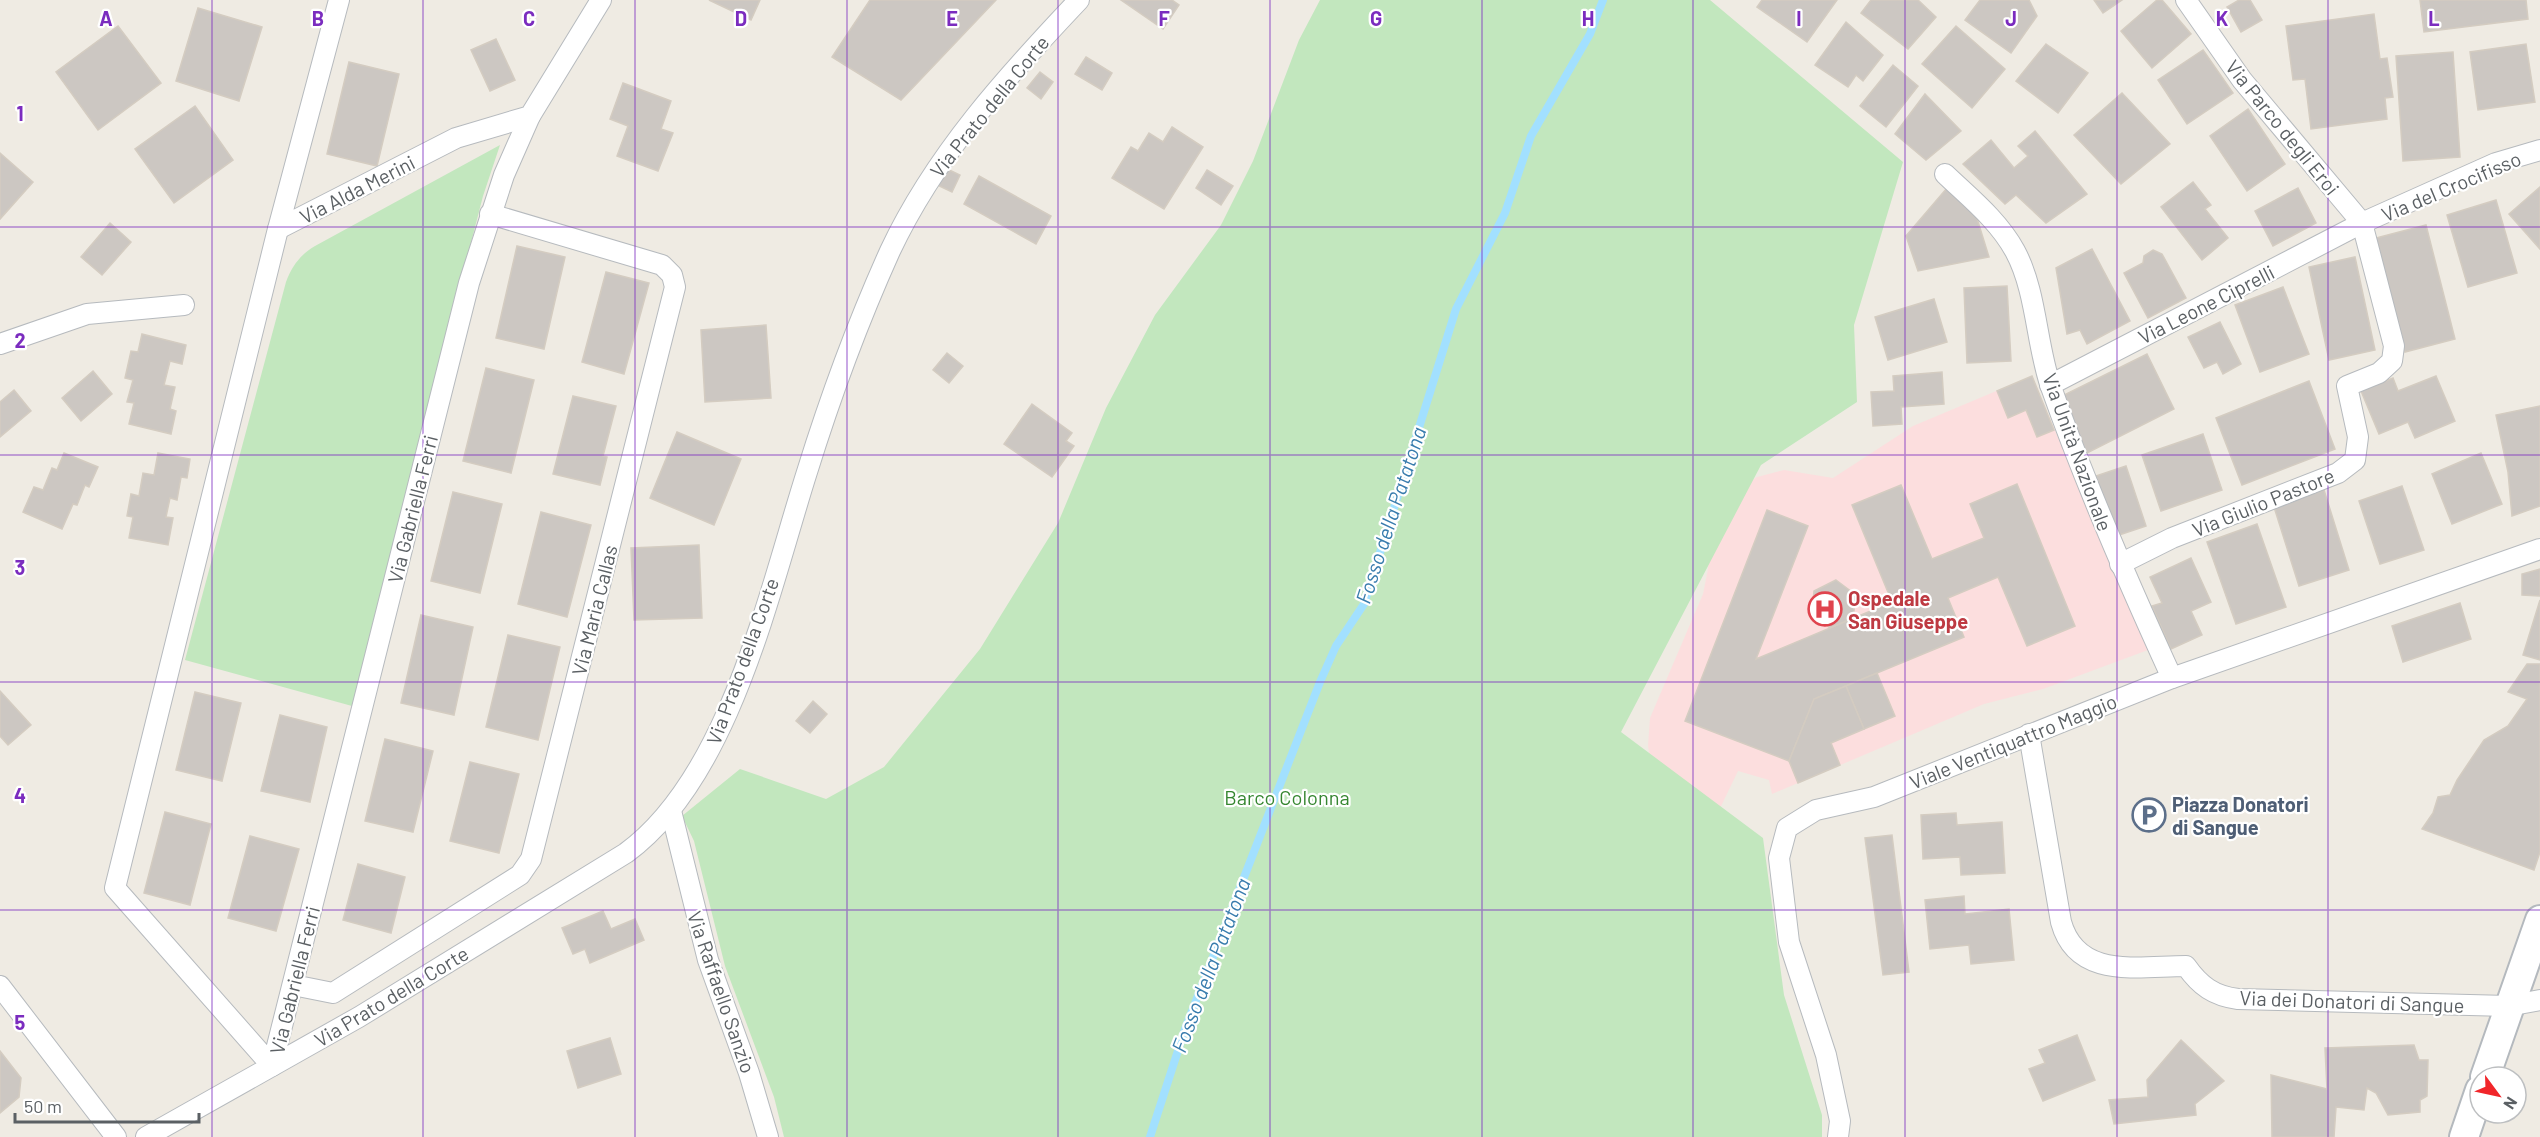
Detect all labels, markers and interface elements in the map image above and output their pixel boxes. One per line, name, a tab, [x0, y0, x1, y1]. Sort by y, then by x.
text: A	[99, 6, 113, 30]
text: B	[312, 6, 324, 30]
text: C	[523, 6, 535, 30]
text: D	[735, 6, 747, 30]
text: E	[946, 6, 958, 30]
text: F	[1158, 6, 1170, 30]
text: G	[1370, 6, 1382, 30]
text: H	[1582, 6, 1594, 30]
text: I	[1796, 6, 1802, 30]
text: J	[2005, 6, 2017, 30]
text: K	[2216, 6, 2229, 30]
text: L	[2428, 6, 2440, 30]
street label: Via Prato della Corte	[924, 30, 1054, 182]
street label: Via Parco degli Eroi	[2221, 55, 2345, 199]
text: 1	[16, 101, 24, 125]
street label: Via del Crocifisso	[2378, 146, 2524, 226]
street label: Via Alda Merini	[295, 150, 419, 228]
street label: Via Leone Ciprelli	[2134, 259, 2278, 349]
text: 2	[14, 328, 26, 352]
street label: Via Unità Nazionale	[2038, 370, 2118, 534]
water label: Fosso della Patatona	[1350, 423, 1430, 607]
street label: Via Gabriella Ferri	[382, 432, 442, 586]
street label: Via Giulio Pastore	[2188, 463, 2338, 541]
street label: Via Maria Callas	[566, 542, 622, 678]
text: 3	[15, 555, 25, 579]
street label: Via Prato della Corte	[701, 574, 783, 748]
place label: Ospedale San Giuseppe	[1848, 586, 1968, 633]
hospital icon: Ospedale San Giuseppe	[1807, 591, 1843, 627]
street label: Viale Ventiquattro Maggio	[1906, 688, 2120, 794]
text: 4	[14, 783, 26, 807]
park label: Barco Colonna	[1224, 785, 1350, 809]
place label: Piazza Donatori di Sangue	[2172, 792, 2309, 839]
parking icon: Piazza Donatori di Sangue	[2131, 797, 2167, 833]
water label: Fosso della Patatona	[1165, 874, 1255, 1056]
street label: Via Gabriella Ferri	[264, 903, 324, 1057]
street label: Via Raffaello Sanzio	[683, 908, 761, 1076]
street label: Via Prato della Corte	[310, 941, 472, 1051]
street label: Via dei Donatori di Sangue	[2239, 985, 2465, 1017]
text: 5	[15, 1010, 26, 1034]
north arrow	[2468, 1065, 2528, 1125]
scale bar	[15, 1086, 200, 1124]
text: N	[2500, 1094, 2522, 1113]
text: 50 m	[24, 1095, 62, 1117]

